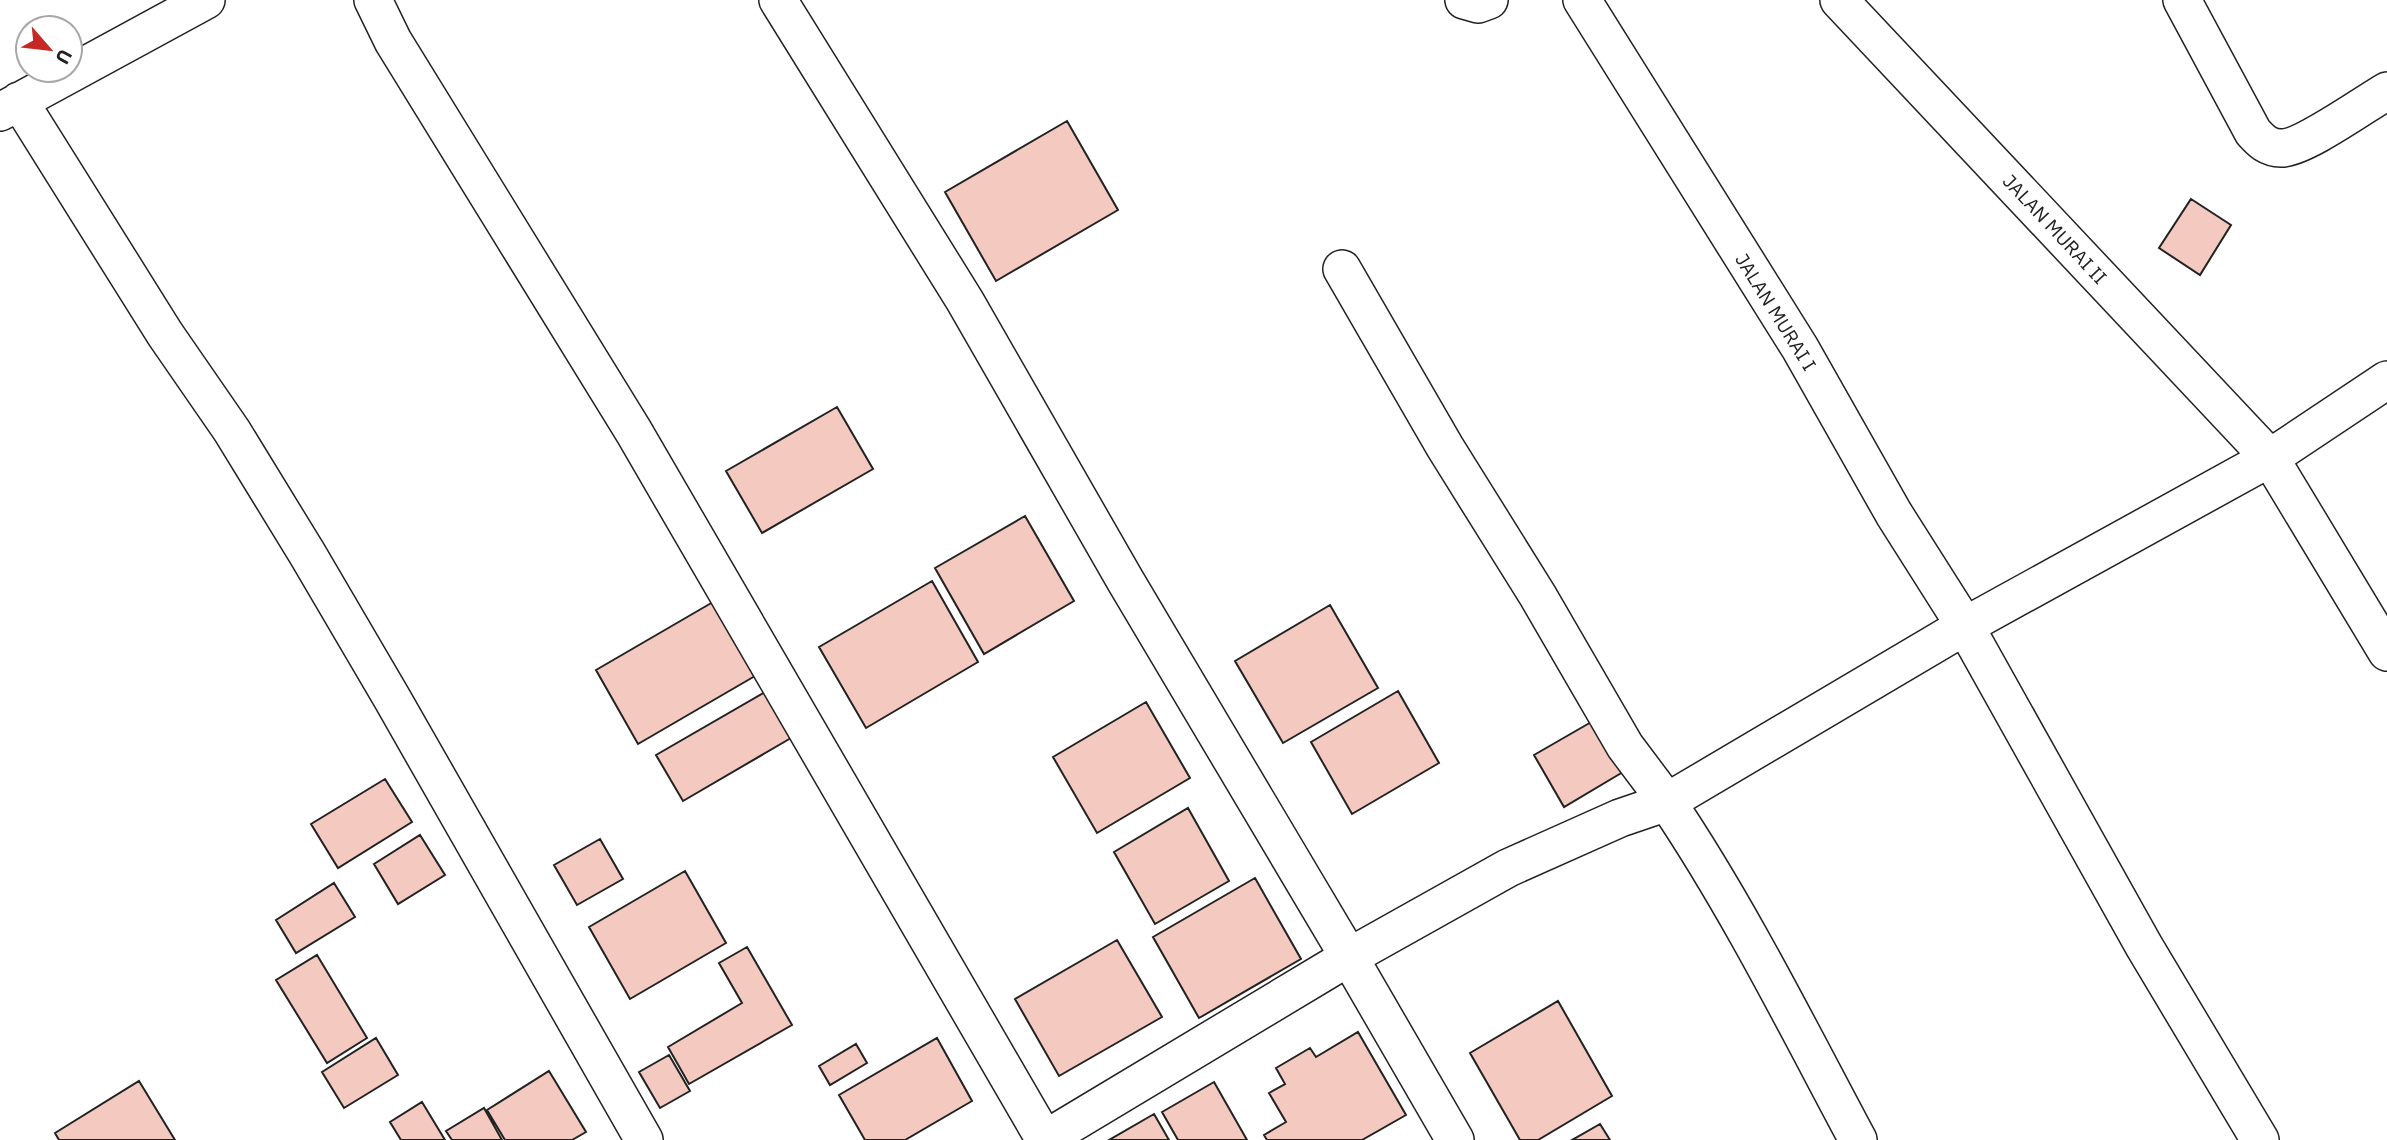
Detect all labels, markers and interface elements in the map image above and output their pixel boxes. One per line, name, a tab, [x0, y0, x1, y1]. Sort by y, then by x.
north arrow	[14, 14, 84, 84]
text: U	[50, 46, 78, 68]
street label: JALAN MURAI II	[1998, 169, 2112, 289]
street label: JALAN MURAI I	[1730, 249, 1822, 375]

